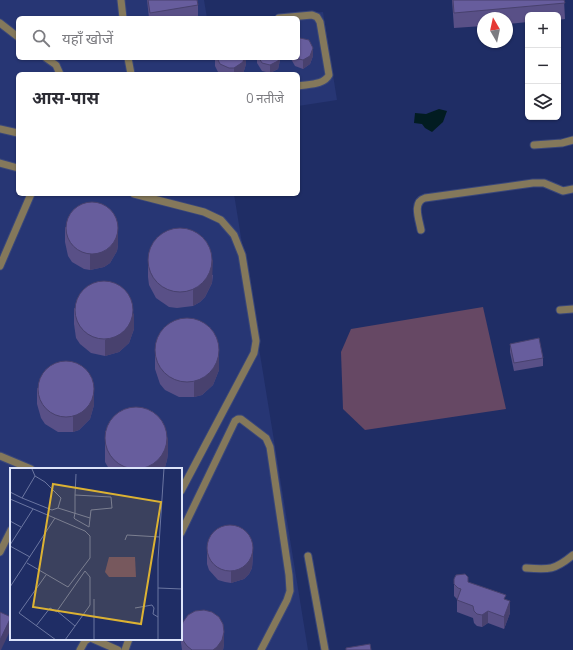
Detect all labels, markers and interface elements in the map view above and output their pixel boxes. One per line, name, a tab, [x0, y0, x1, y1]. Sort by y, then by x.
north arrow	[477, 12, 513, 48]
map controls	[525, 12, 561, 120]
button: +	[525, 12, 561, 48]
search box	[16, 16, 300, 60]
icon: search	[30, 27, 52, 49]
text: यहाँ खोजें	[62, 27, 113, 50]
button: −	[525, 48, 561, 84]
button: layers	[525, 84, 561, 120]
text: आस-पास	[32, 85, 99, 111]
text: 0 नतीजे	[246, 88, 284, 108]
inset map	[10, 468, 182, 640]

